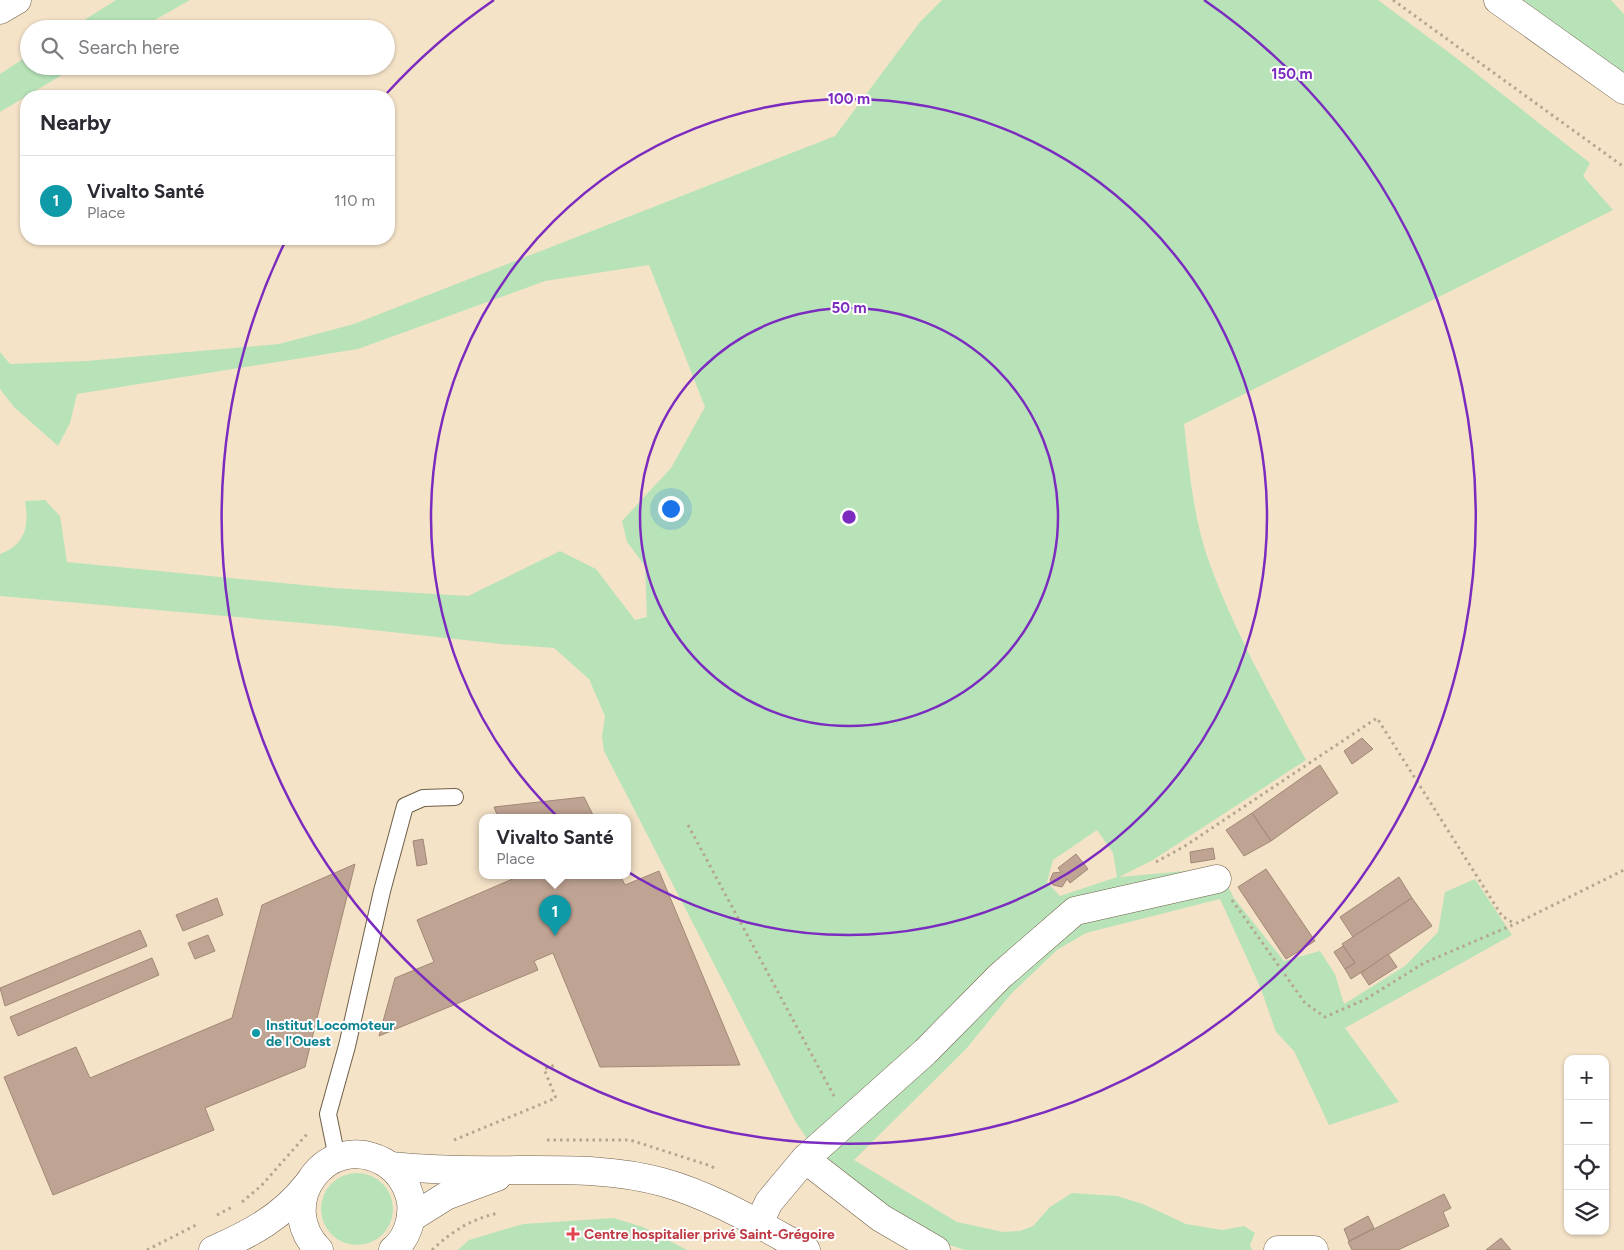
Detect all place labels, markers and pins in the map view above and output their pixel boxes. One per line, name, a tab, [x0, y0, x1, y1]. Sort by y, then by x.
centre of rings	[840, 508, 858, 526]
pin: 1	[539, 895, 571, 936]
place label: Institut Locomoteur de l'Ouest	[266, 1017, 395, 1050]
marker: Institut Locomoteur de l'Ouest	[250, 1027, 262, 1039]
place label: Centre hospitalier privé Saint-Grégoire	[584, 1226, 835, 1243]
marker: Centre hospitalier privé Saint-Grégoire	[566, 1227, 580, 1241]

